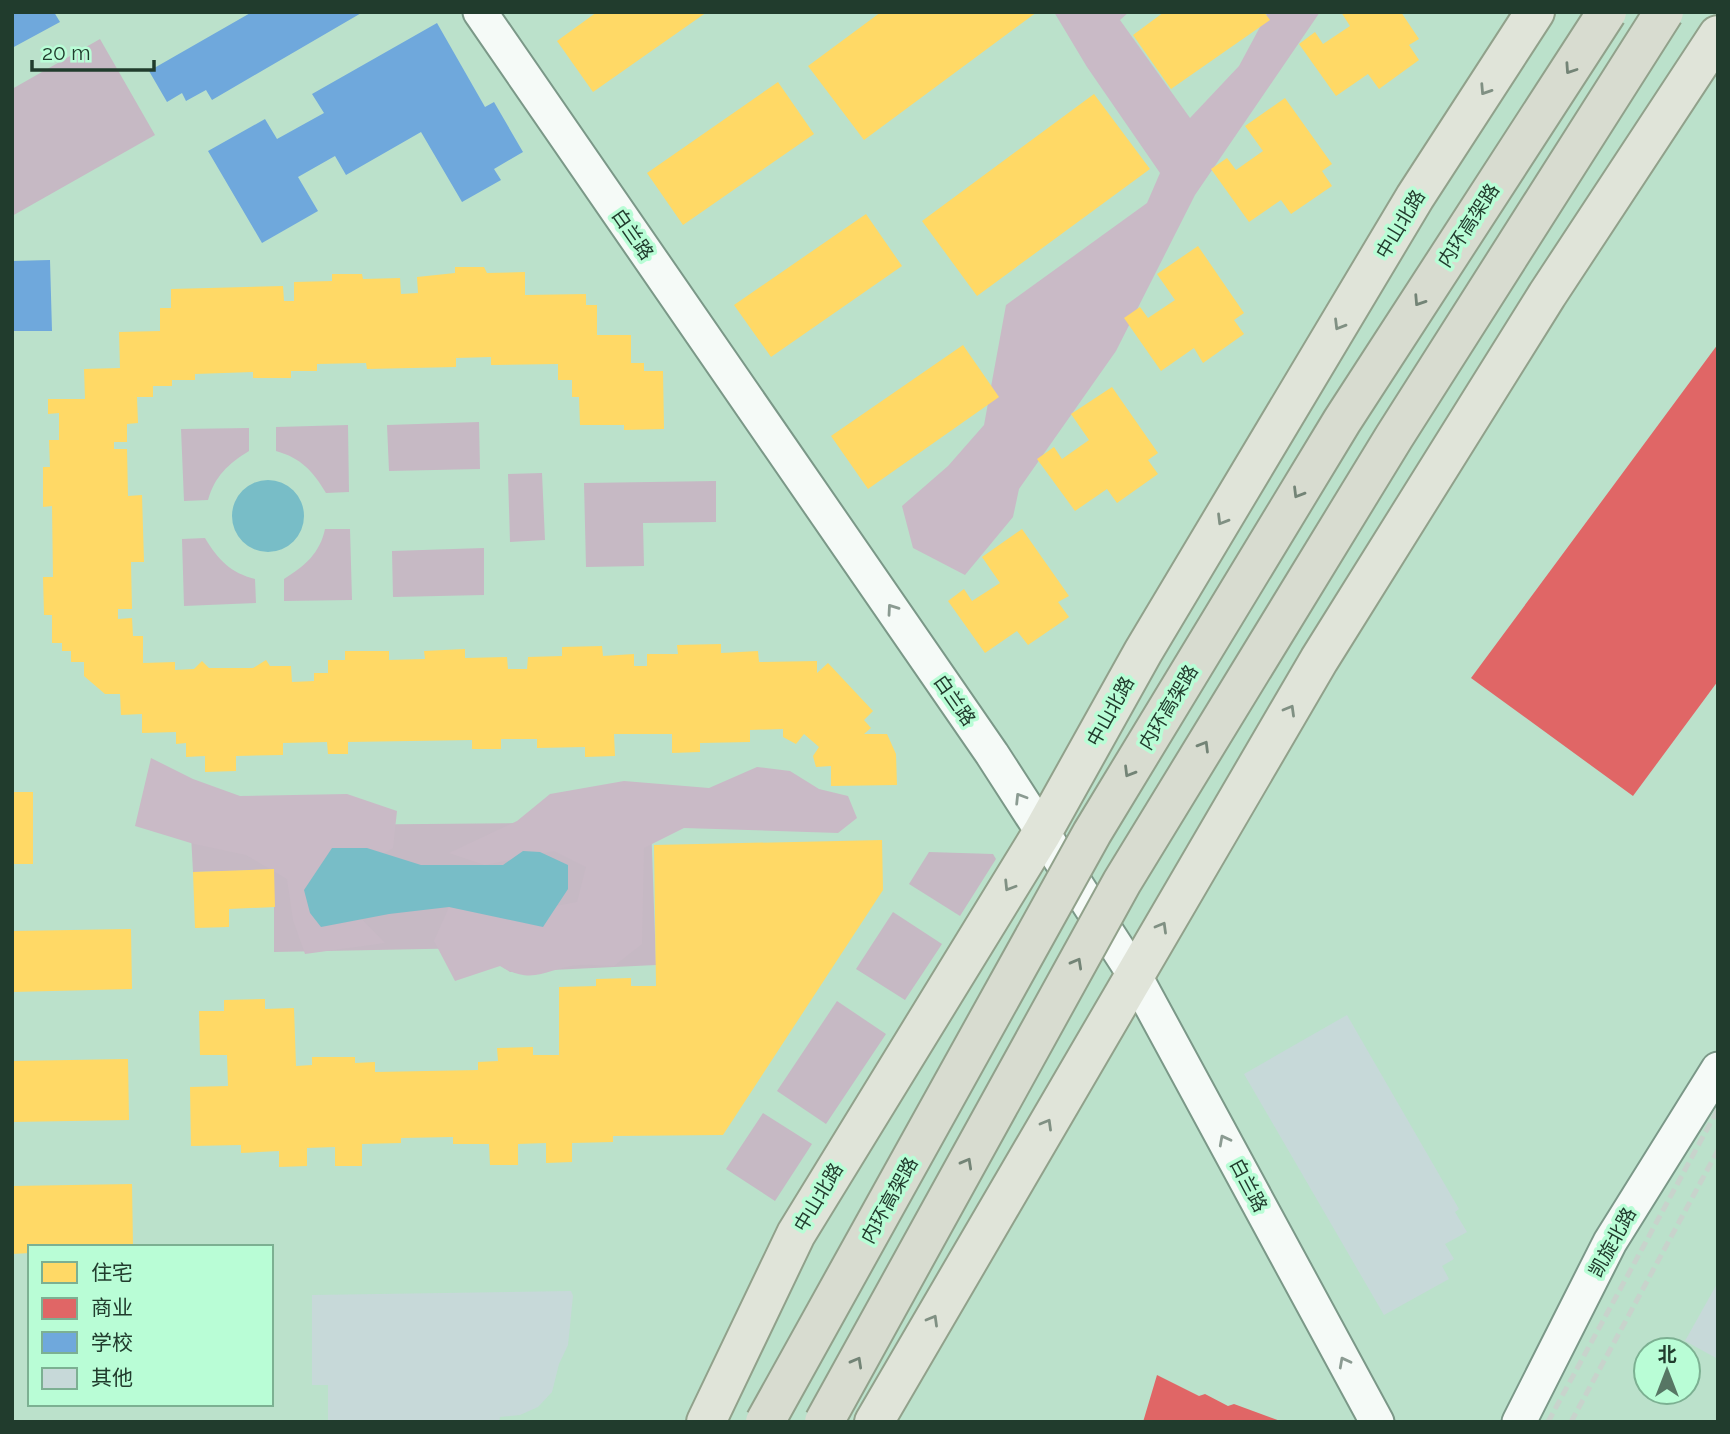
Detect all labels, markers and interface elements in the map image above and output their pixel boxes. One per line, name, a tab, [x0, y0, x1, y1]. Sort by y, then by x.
scale bar	[32, 28, 154, 72]
text: 20 m	[42, 40, 90, 65]
one-way arrow	[1566, 61, 1578, 74]
one-way arrow	[1480, 82, 1493, 95]
street label: 内环高架路	[1433, 179, 1503, 271]
street label: 中山北路	[1371, 186, 1429, 262]
street label: 白兰路	[608, 204, 658, 264]
one-way arrow	[1415, 293, 1427, 306]
one-way arrow	[1334, 317, 1347, 330]
one-way arrow	[1293, 486, 1306, 499]
one-way arrow	[1217, 512, 1230, 525]
one-way arrow	[888, 604, 900, 617]
street label: 内环高架路	[1134, 661, 1202, 753]
street label: 白兰路	[930, 670, 980, 730]
street label: 中山北路	[1082, 672, 1138, 750]
one-way arrow	[1282, 705, 1295, 718]
one-way arrow	[1196, 741, 1209, 754]
one-way arrow	[1124, 764, 1137, 777]
one-way arrow	[1015, 793, 1028, 806]
one-way arrow	[1005, 879, 1018, 892]
one-way arrow	[1154, 922, 1167, 935]
one-way arrow	[1068, 958, 1082, 971]
one-way arrow	[1039, 1118, 1052, 1131]
one-way arrow	[1219, 1135, 1232, 1147]
street label: 内环高架路	[856, 1153, 922, 1247]
street label: 白兰路	[1226, 1155, 1272, 1215]
one-way arrow	[959, 1157, 972, 1170]
street label: 中山北路	[789, 1159, 847, 1235]
street label: 凯旋北路	[1584, 1203, 1640, 1281]
legend	[28, 1245, 273, 1406]
text: 住宅	[91, 1260, 133, 1285]
text: 商业	[91, 1295, 133, 1320]
one-way arrow	[925, 1315, 938, 1328]
text: 学校	[91, 1330, 133, 1355]
north arrow	[1632, 1336, 1702, 1406]
text: 北	[1657, 1343, 1677, 1365]
one-way arrow	[849, 1357, 862, 1369]
one-way arrow	[1339, 1357, 1352, 1369]
text: 其他	[91, 1365, 133, 1390]

